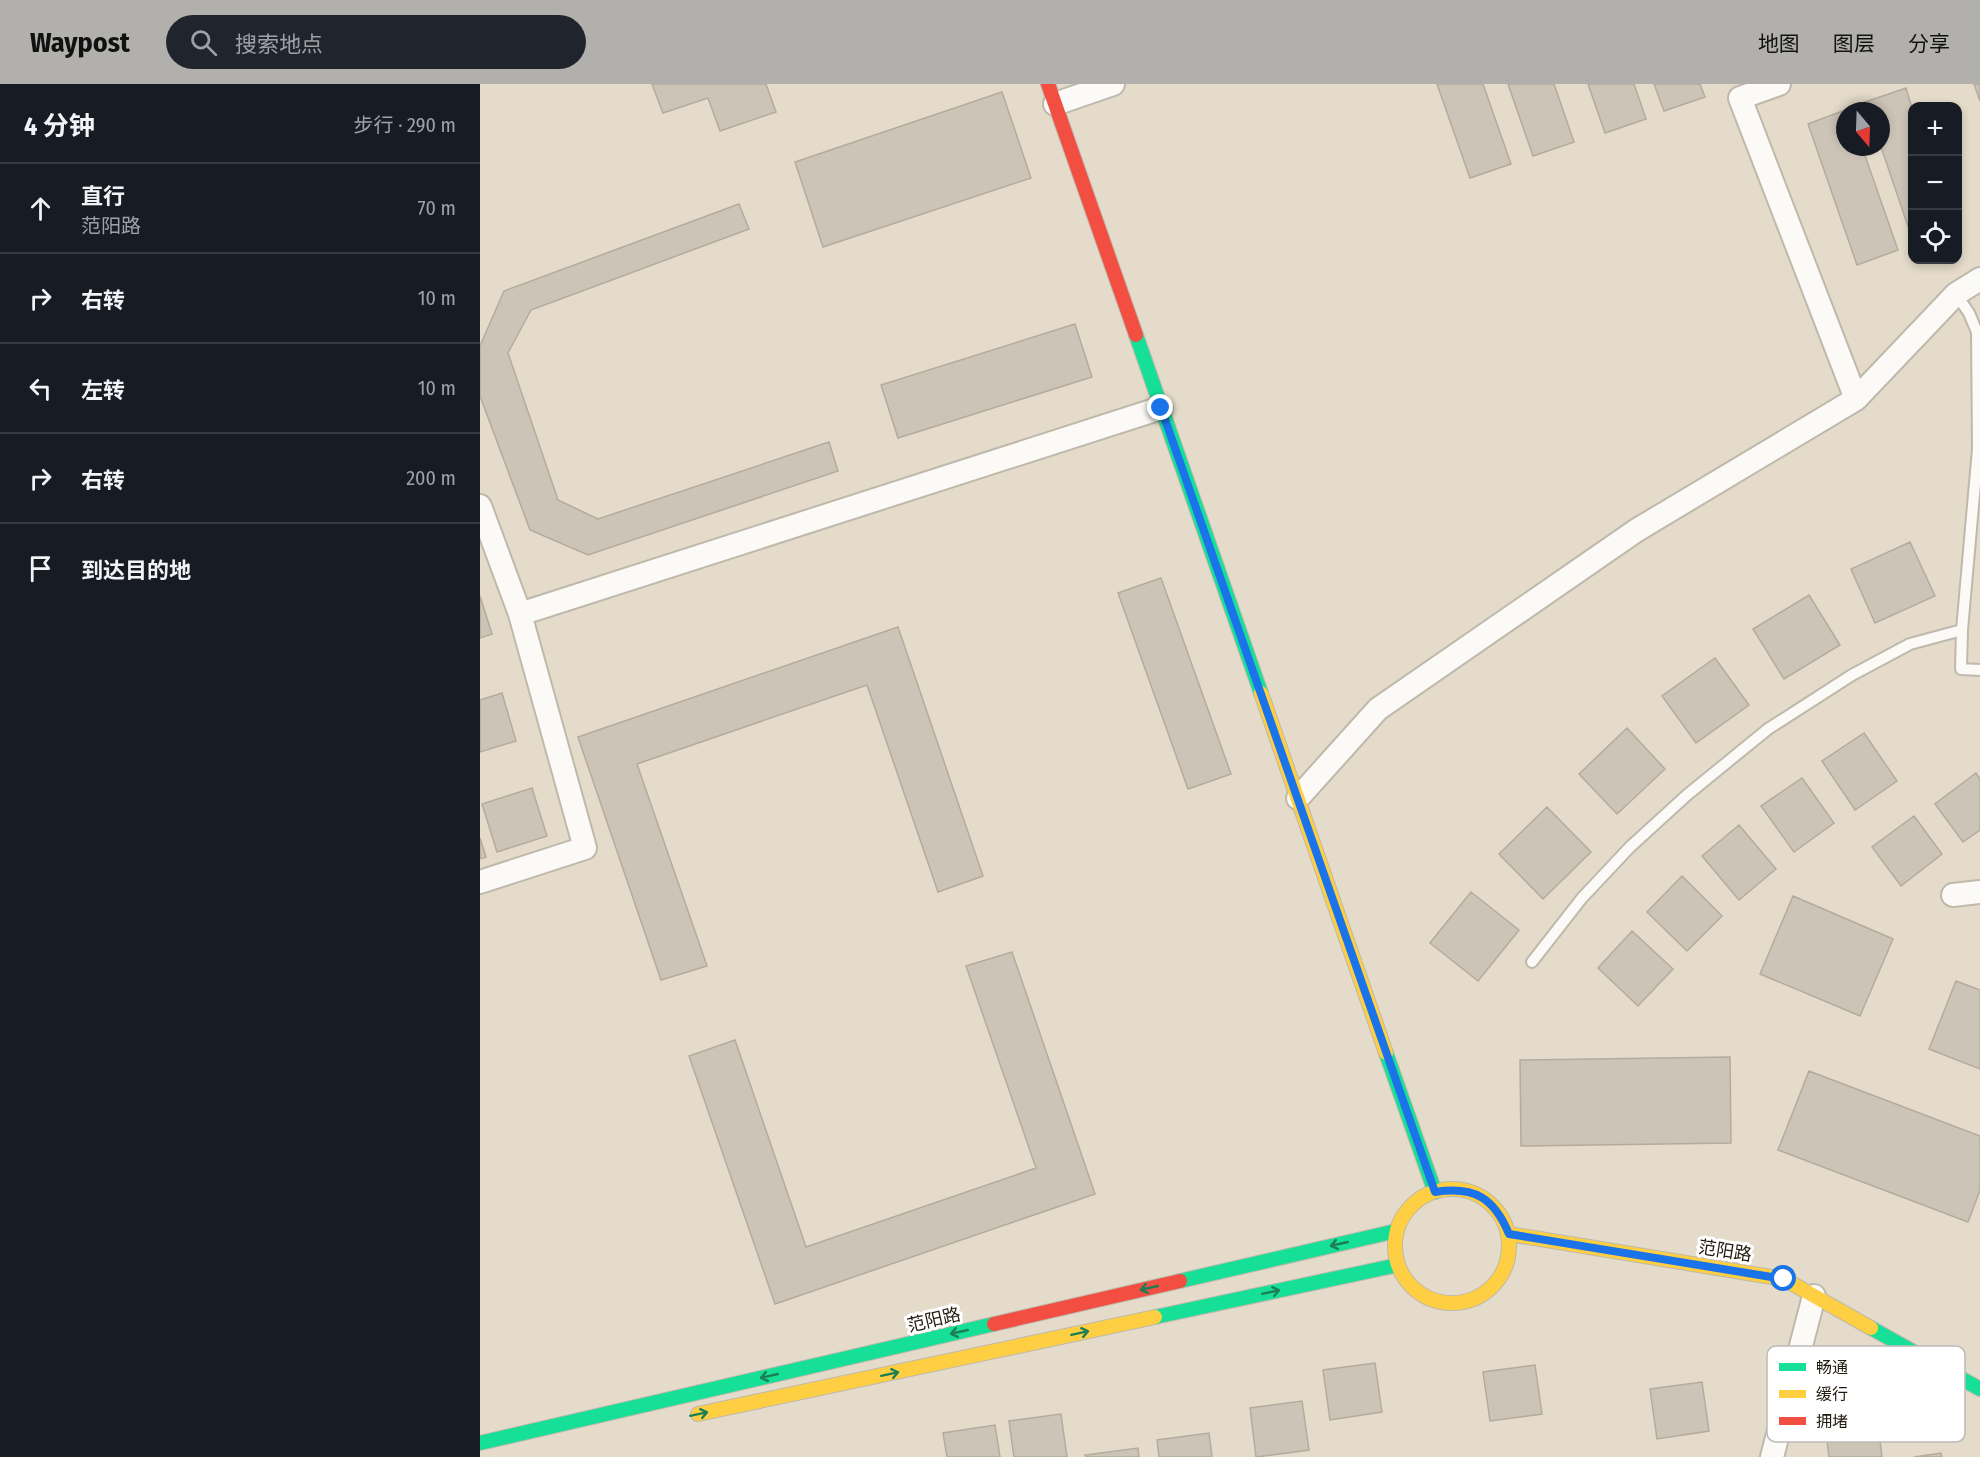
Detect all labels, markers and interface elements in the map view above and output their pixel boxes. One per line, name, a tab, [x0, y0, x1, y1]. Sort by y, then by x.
search box	[166, 15, 586, 69]
text: Waypost	[30, 26, 130, 59]
icon: search	[187, 26, 220, 59]
text: 搜索地点	[235, 31, 323, 58]
text: 地图	[1758, 31, 1800, 57]
text: 图层	[1833, 31, 1875, 57]
text: 分享	[1908, 31, 1950, 57]
north arrow	[1836, 102, 1890, 156]
map controls	[1908, 102, 1962, 264]
button: +	[1908, 102, 1962, 156]
text: 4 分钟	[24, 111, 95, 142]
text: 步行 · 290 m	[353, 113, 456, 137]
button: −	[1908, 156, 1962, 210]
text: 直行	[81, 183, 125, 210]
icon: ahead	[24, 192, 57, 225]
text: 70 m	[418, 196, 456, 220]
button: locate	[1908, 210, 1962, 264]
text: 范阳路	[81, 214, 141, 238]
icon: right	[24, 282, 57, 315]
text: 10 m	[418, 286, 456, 310]
text: 右转	[81, 287, 125, 314]
icon: left	[24, 372, 57, 405]
text: 10 m	[418, 376, 456, 400]
text: 左转	[81, 377, 125, 404]
route end	[1147, 394, 1173, 420]
icon: right	[24, 462, 57, 495]
text: 200 m	[406, 466, 456, 490]
text: 右转	[81, 467, 125, 494]
icon: arrive	[24, 552, 57, 585]
text: 到达目的地	[81, 557, 191, 584]
street label: 范阳路	[1697, 1236, 1753, 1266]
one-way arrow	[1330, 1239, 1349, 1251]
route start	[1770, 1265, 1796, 1291]
one-way arrow	[1140, 1283, 1159, 1295]
one-way arrow	[1261, 1286, 1280, 1298]
street label: 范阳路	[905, 1303, 963, 1337]
one-way arrow	[950, 1327, 969, 1339]
one-way arrow	[1070, 1327, 1090, 1338]
legend	[1767, 1346, 1965, 1442]
text: 畅通	[1816, 1358, 1848, 1377]
one-way arrow	[880, 1367, 899, 1379]
one-way arrow	[760, 1371, 779, 1382]
text: 缓行	[1816, 1385, 1848, 1404]
one-way arrow	[689, 1408, 708, 1419]
text: 拥堵	[1816, 1412, 1848, 1431]

